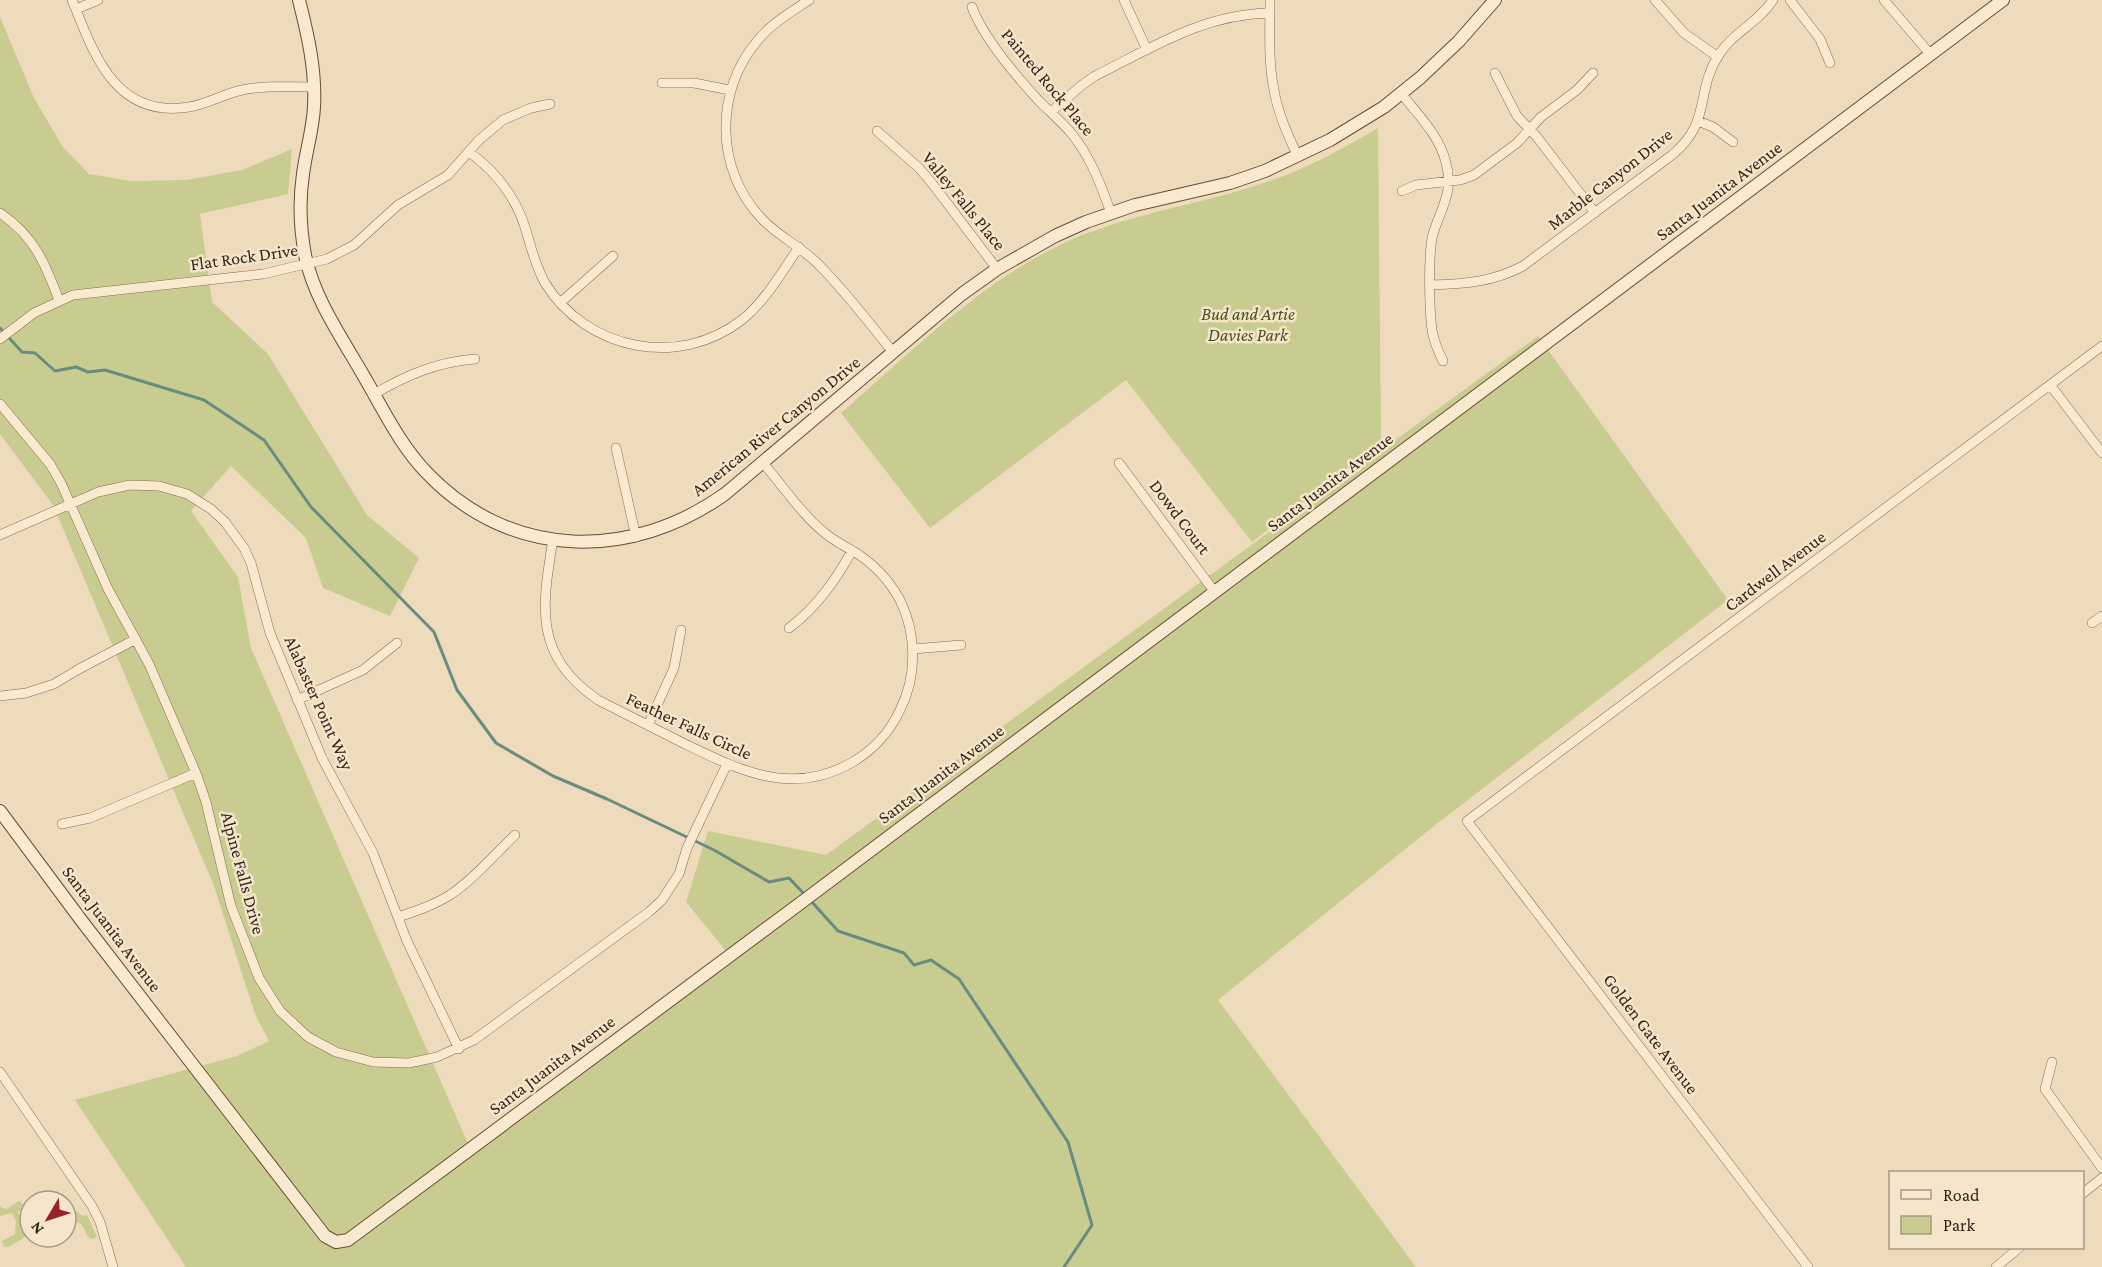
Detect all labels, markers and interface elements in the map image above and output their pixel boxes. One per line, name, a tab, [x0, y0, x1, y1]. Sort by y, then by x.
street label: Painted Rock Place	[997, 24, 1099, 140]
street label: Marble Canyon Drive	[1544, 124, 1676, 234]
street label: Santa Juanita Avenue	[1652, 137, 1786, 245]
street label: Valley Falls Place	[918, 148, 1010, 254]
street label: Flat Rock Drive	[189, 240, 299, 274]
park label: Bud and Artie Davies Park	[1201, 304, 1295, 345]
street label: American River Canyon Drive	[688, 352, 864, 500]
street label: Santa Juanita Avenue	[1263, 428, 1397, 536]
street label: Dowd Court	[1145, 476, 1215, 559]
street label: Cardwell Avenue	[1721, 526, 1829, 615]
street label: Alabaster Point Way	[280, 633, 358, 774]
street label: Feather Falls Circle	[623, 688, 755, 764]
street label: Santa Juanita Avenue	[874, 720, 1008, 828]
street label: Alpine Falls Drive	[217, 810, 269, 936]
street label: Santa Juanita Avenue	[58, 862, 166, 996]
street label: Golden Gate Avenue	[1599, 970, 1703, 1098]
street label: Santa Juanita Avenue	[485, 1011, 619, 1119]
legend	[1889, 1171, 2084, 1249]
text: Road	[1943, 1185, 1980, 1205]
north arrow	[18, 1189, 78, 1249]
text: Park	[1943, 1215, 1975, 1235]
text: N	[27, 1218, 47, 1238]

